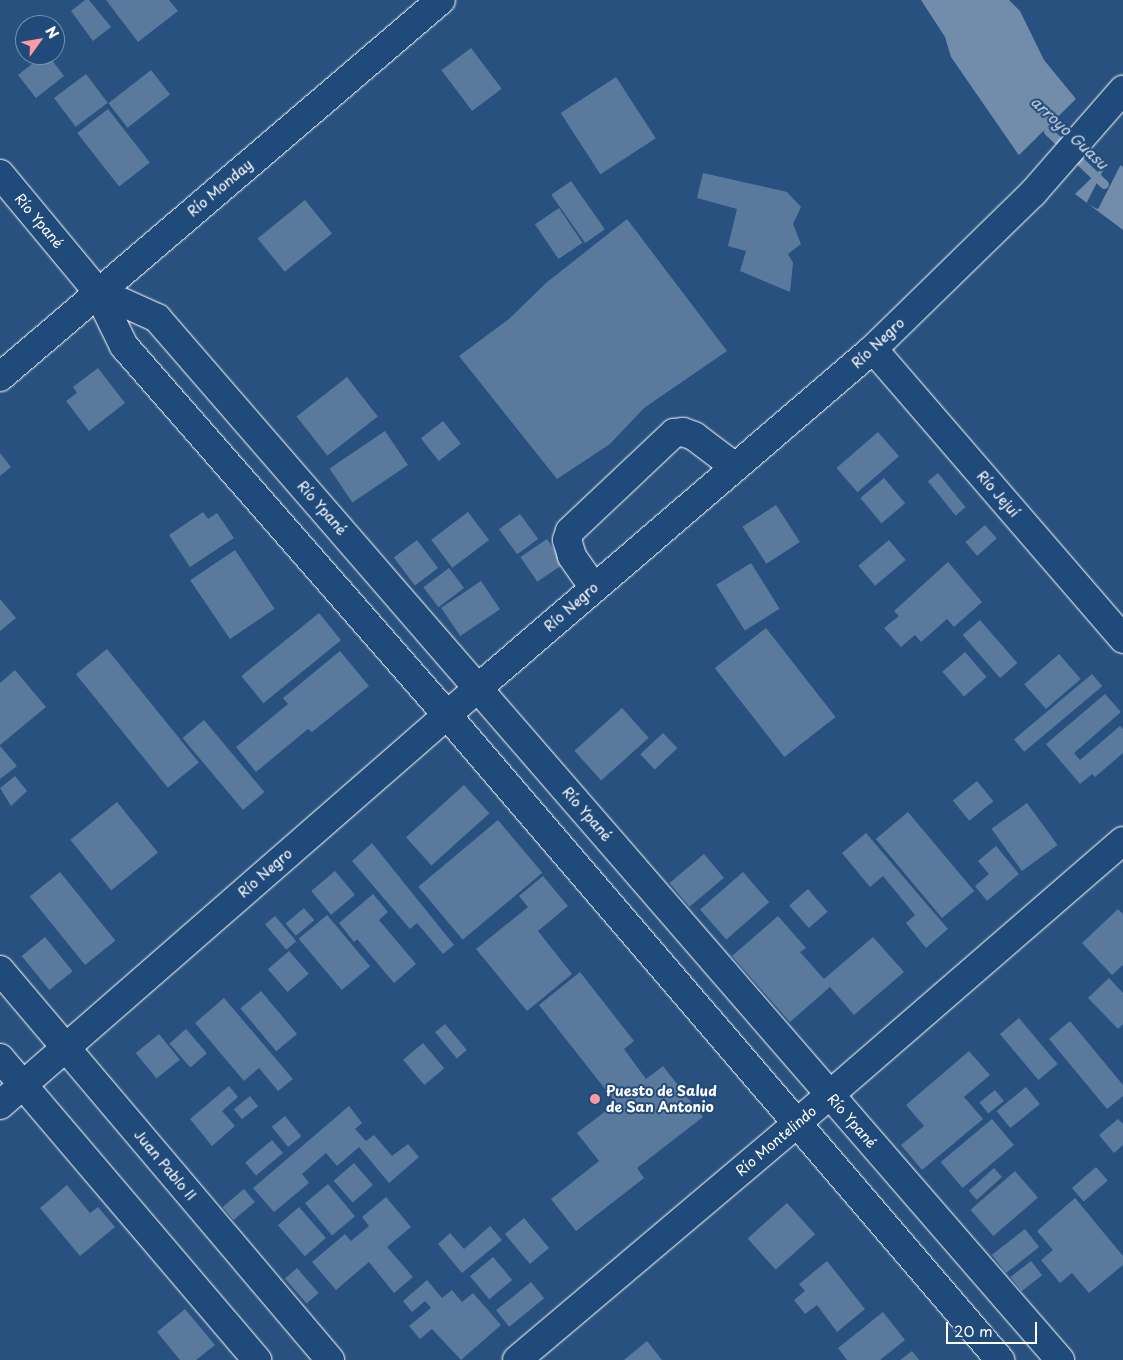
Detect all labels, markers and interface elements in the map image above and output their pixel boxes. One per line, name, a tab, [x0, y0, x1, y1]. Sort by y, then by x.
north arrow	[15, 15, 65, 65]
text: N	[40, 22, 64, 43]
water label: arroyo Guasu	[1027, 91, 1113, 173]
street label: Río Monday	[184, 156, 256, 220]
street label: Río Ypané	[11, 190, 67, 252]
street label: Río Negro	[847, 314, 909, 372]
street label: Río Jejuí	[973, 467, 1023, 521]
street label: Río Ypané	[293, 477, 351, 539]
street label: Río Negro	[540, 578, 602, 636]
street label: Río Ypané	[558, 783, 616, 845]
street label: Río Negro	[234, 844, 296, 902]
place label: Puesto de Salud de San Antonio	[606, 1083, 719, 1116]
street label: Río Ypané	[823, 1090, 881, 1152]
marker: Puesto de Salud de San Antonio	[588, 1092, 602, 1106]
street label: Río Montelindo	[732, 1102, 820, 1180]
street label: Juan Pablo II	[131, 1126, 199, 1204]
scale bar	[948, 1312, 1039, 1344]
text: 20 m	[954, 1319, 993, 1342]

